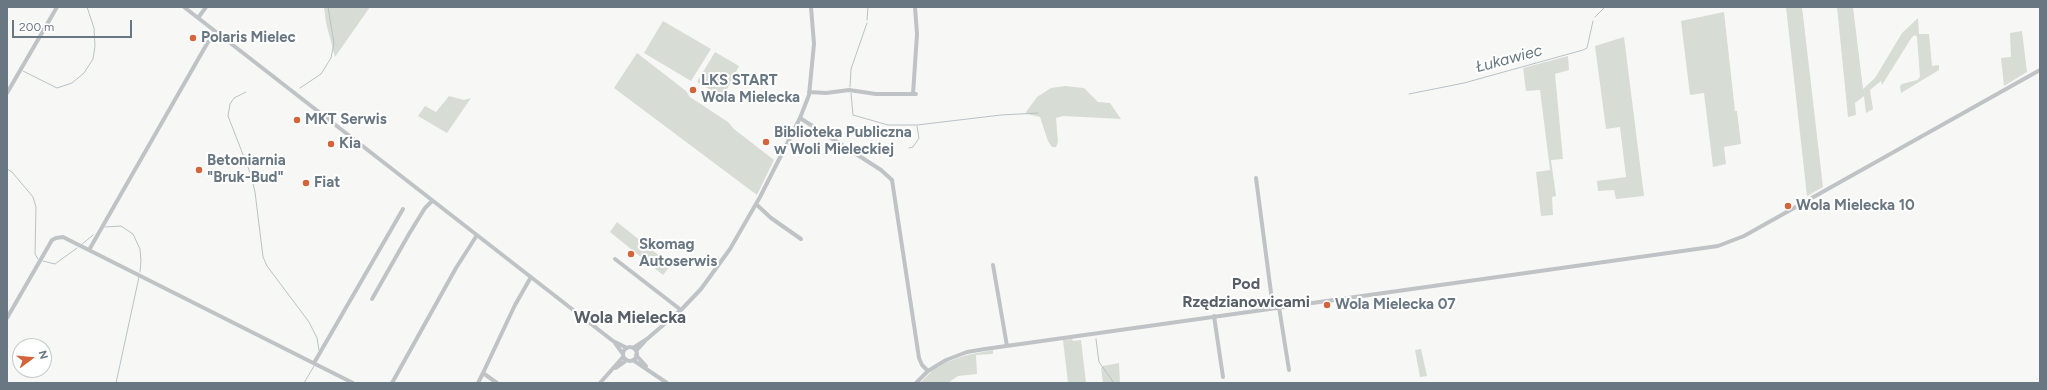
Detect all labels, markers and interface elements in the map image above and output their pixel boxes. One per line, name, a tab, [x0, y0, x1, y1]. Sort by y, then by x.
scale bar	[14, 12, 134, 38]
text: 200 m	[19, 20, 54, 34]
place label: Polaris Mielec	[201, 29, 296, 47]
marker: Polaris Mielec	[188, 33, 198, 43]
water label: Łukawiec	[1474, 41, 1544, 77]
place label: LKS START Wola Mielecka	[701, 72, 800, 107]
marker: LKS START Wola Mielecka	[688, 85, 698, 95]
place label: MKT Serwis	[305, 111, 387, 129]
marker: MKT Serwis	[292, 115, 302, 125]
place label: Biblioteka Publiczna w Woli Mieleckiej	[774, 124, 912, 159]
place label: Kia	[339, 135, 361, 153]
marker: Biblioteka Publiczna w Woli Mieleckiej	[761, 137, 771, 147]
marker: Kia	[326, 139, 336, 149]
place label: Betoniarnia "Bruk-Bud"	[207, 152, 286, 187]
marker: Betoniarnia "Bruk-Bud"	[194, 165, 204, 175]
place label: Fiat	[314, 174, 340, 192]
marker: Fiat	[301, 178, 311, 188]
place label: Wola Mielecka 10	[1796, 197, 1915, 215]
marker: Wola Mielecka 10	[1783, 201, 1793, 211]
place label: Skomag Autoserwis	[639, 236, 717, 271]
marker: Skomag Autoserwis	[626, 249, 636, 259]
district label: Pod Rzędzianowicami	[1182, 274, 1310, 312]
place label: Wola Mielecka 07	[1335, 296, 1456, 314]
marker: Wola Mielecka 07	[1322, 300, 1332, 310]
district label: Wola Mielecka	[574, 308, 686, 328]
north arrow	[12, 338, 52, 378]
text: N	[36, 349, 50, 361]

